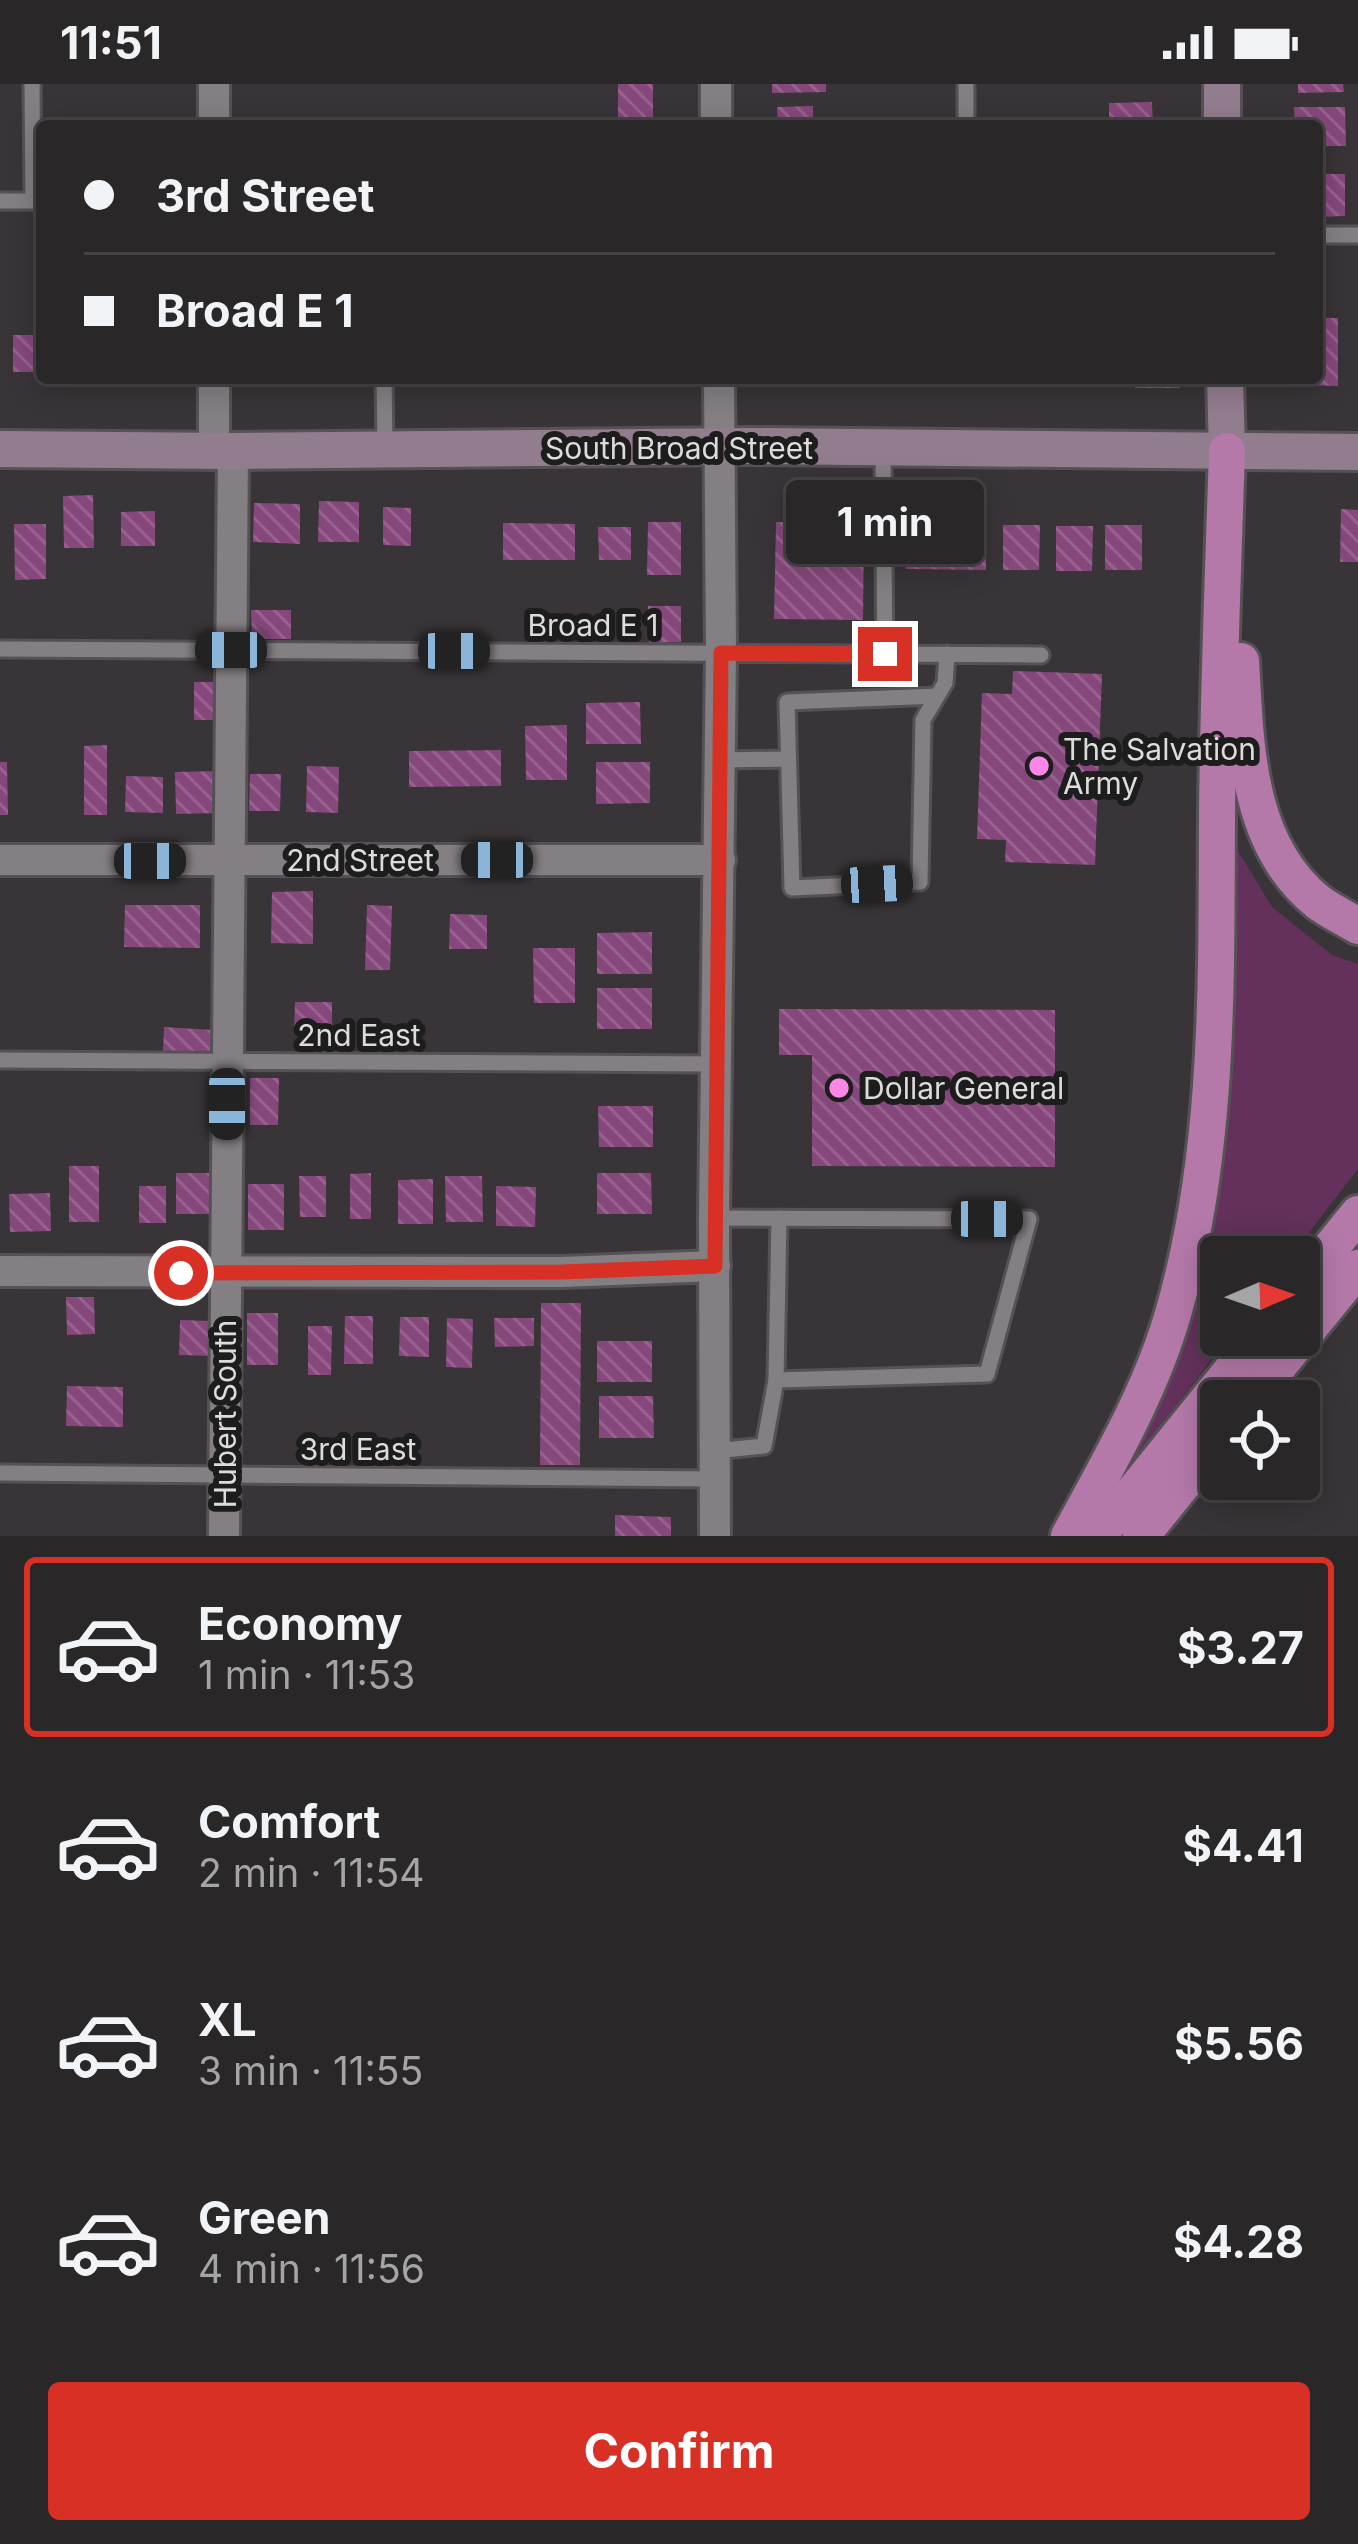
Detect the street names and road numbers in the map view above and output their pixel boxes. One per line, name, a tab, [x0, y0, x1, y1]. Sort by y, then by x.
street label: South Broad Street	[545, 430, 813, 466]
street label: Broad E 1	[527, 607, 659, 643]
street label: 2nd Street	[286, 842, 434, 878]
street label: 2nd East	[297, 1017, 421, 1053]
street label: Hubert South	[207, 1320, 243, 1508]
street label: 3rd East	[300, 1431, 417, 1467]

